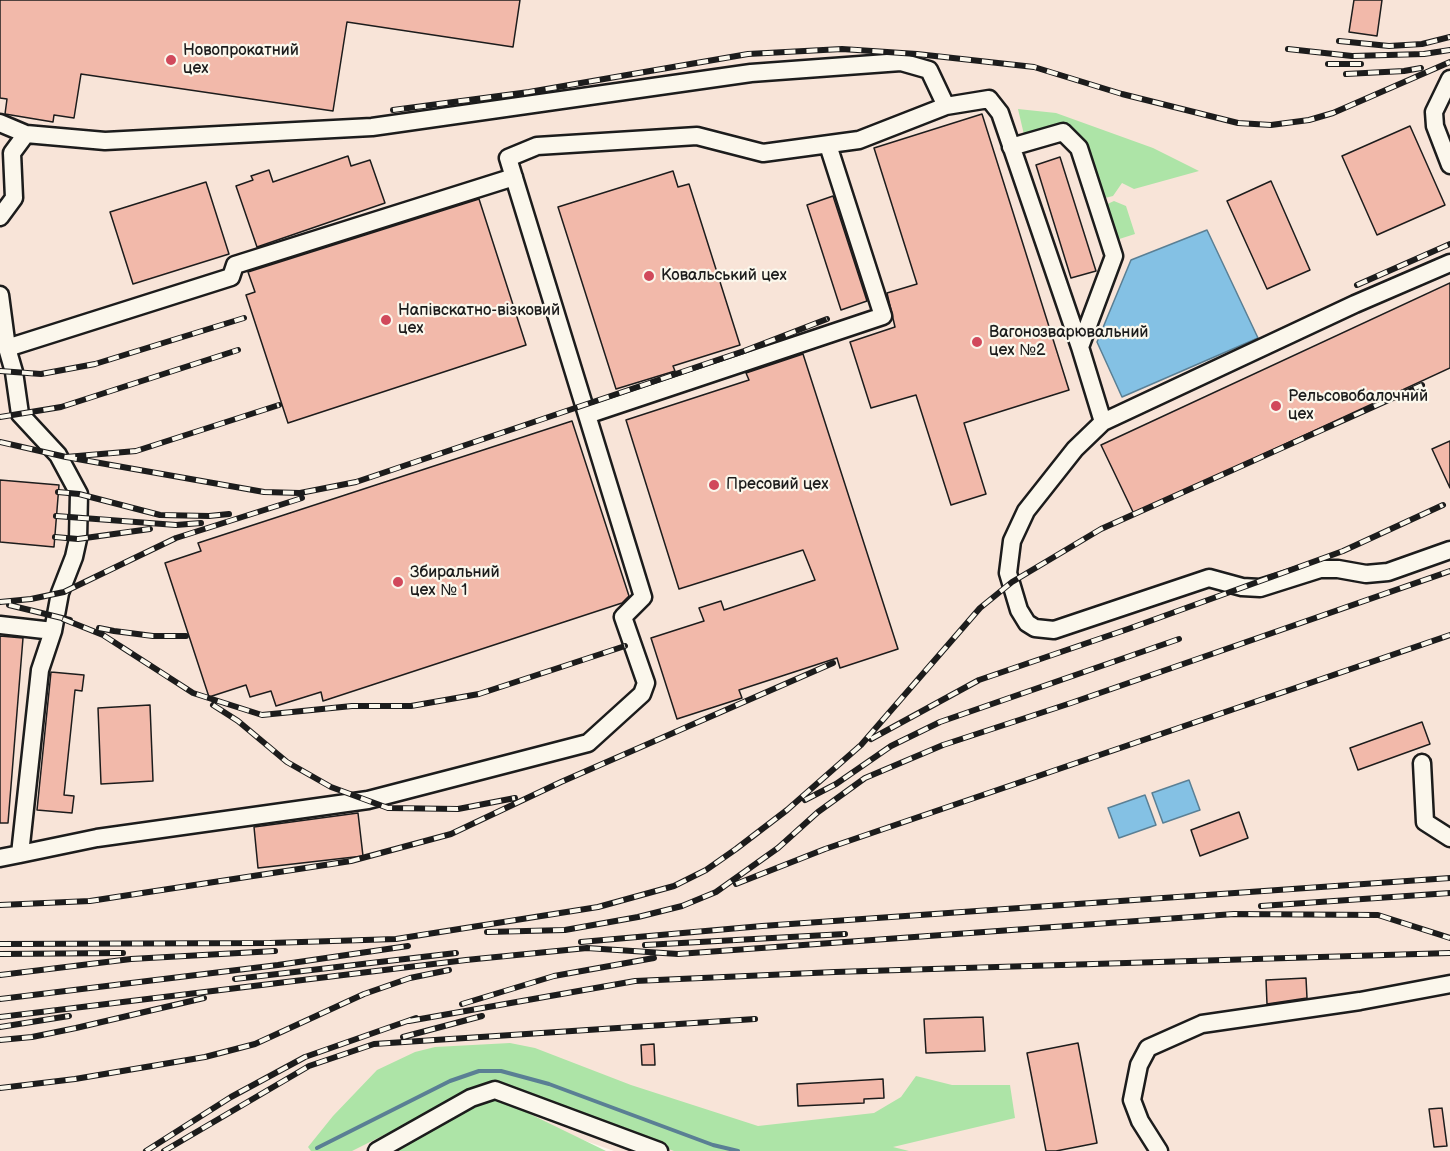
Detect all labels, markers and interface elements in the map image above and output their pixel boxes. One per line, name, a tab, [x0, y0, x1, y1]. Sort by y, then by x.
place label: Новопрокатний цех	[183, 41, 299, 79]
marker: Новопрокатний цех	[164, 53, 178, 67]
place label: Ковальський цех	[661, 266, 787, 286]
marker: Ковальський цех	[642, 269, 656, 283]
place label: Напівскатно-візковий цех	[398, 301, 560, 339]
marker: Напівскатно-візковий цех	[379, 313, 393, 327]
place label: Вагонозварювальний цех №2	[989, 323, 1148, 361]
marker: Вагонозварювальний цех №2	[970, 335, 984, 349]
place label: Рельсовобалочний цех	[1288, 387, 1428, 425]
marker: Рельсовобалочний цех	[1269, 399, 1283, 413]
place label: Пресовий цех	[726, 475, 828, 495]
marker: Пресовий цех	[707, 478, 721, 492]
place label: Збиральний цех № 1	[410, 563, 500, 601]
marker: Збиральний цех № 1	[391, 575, 405, 589]

